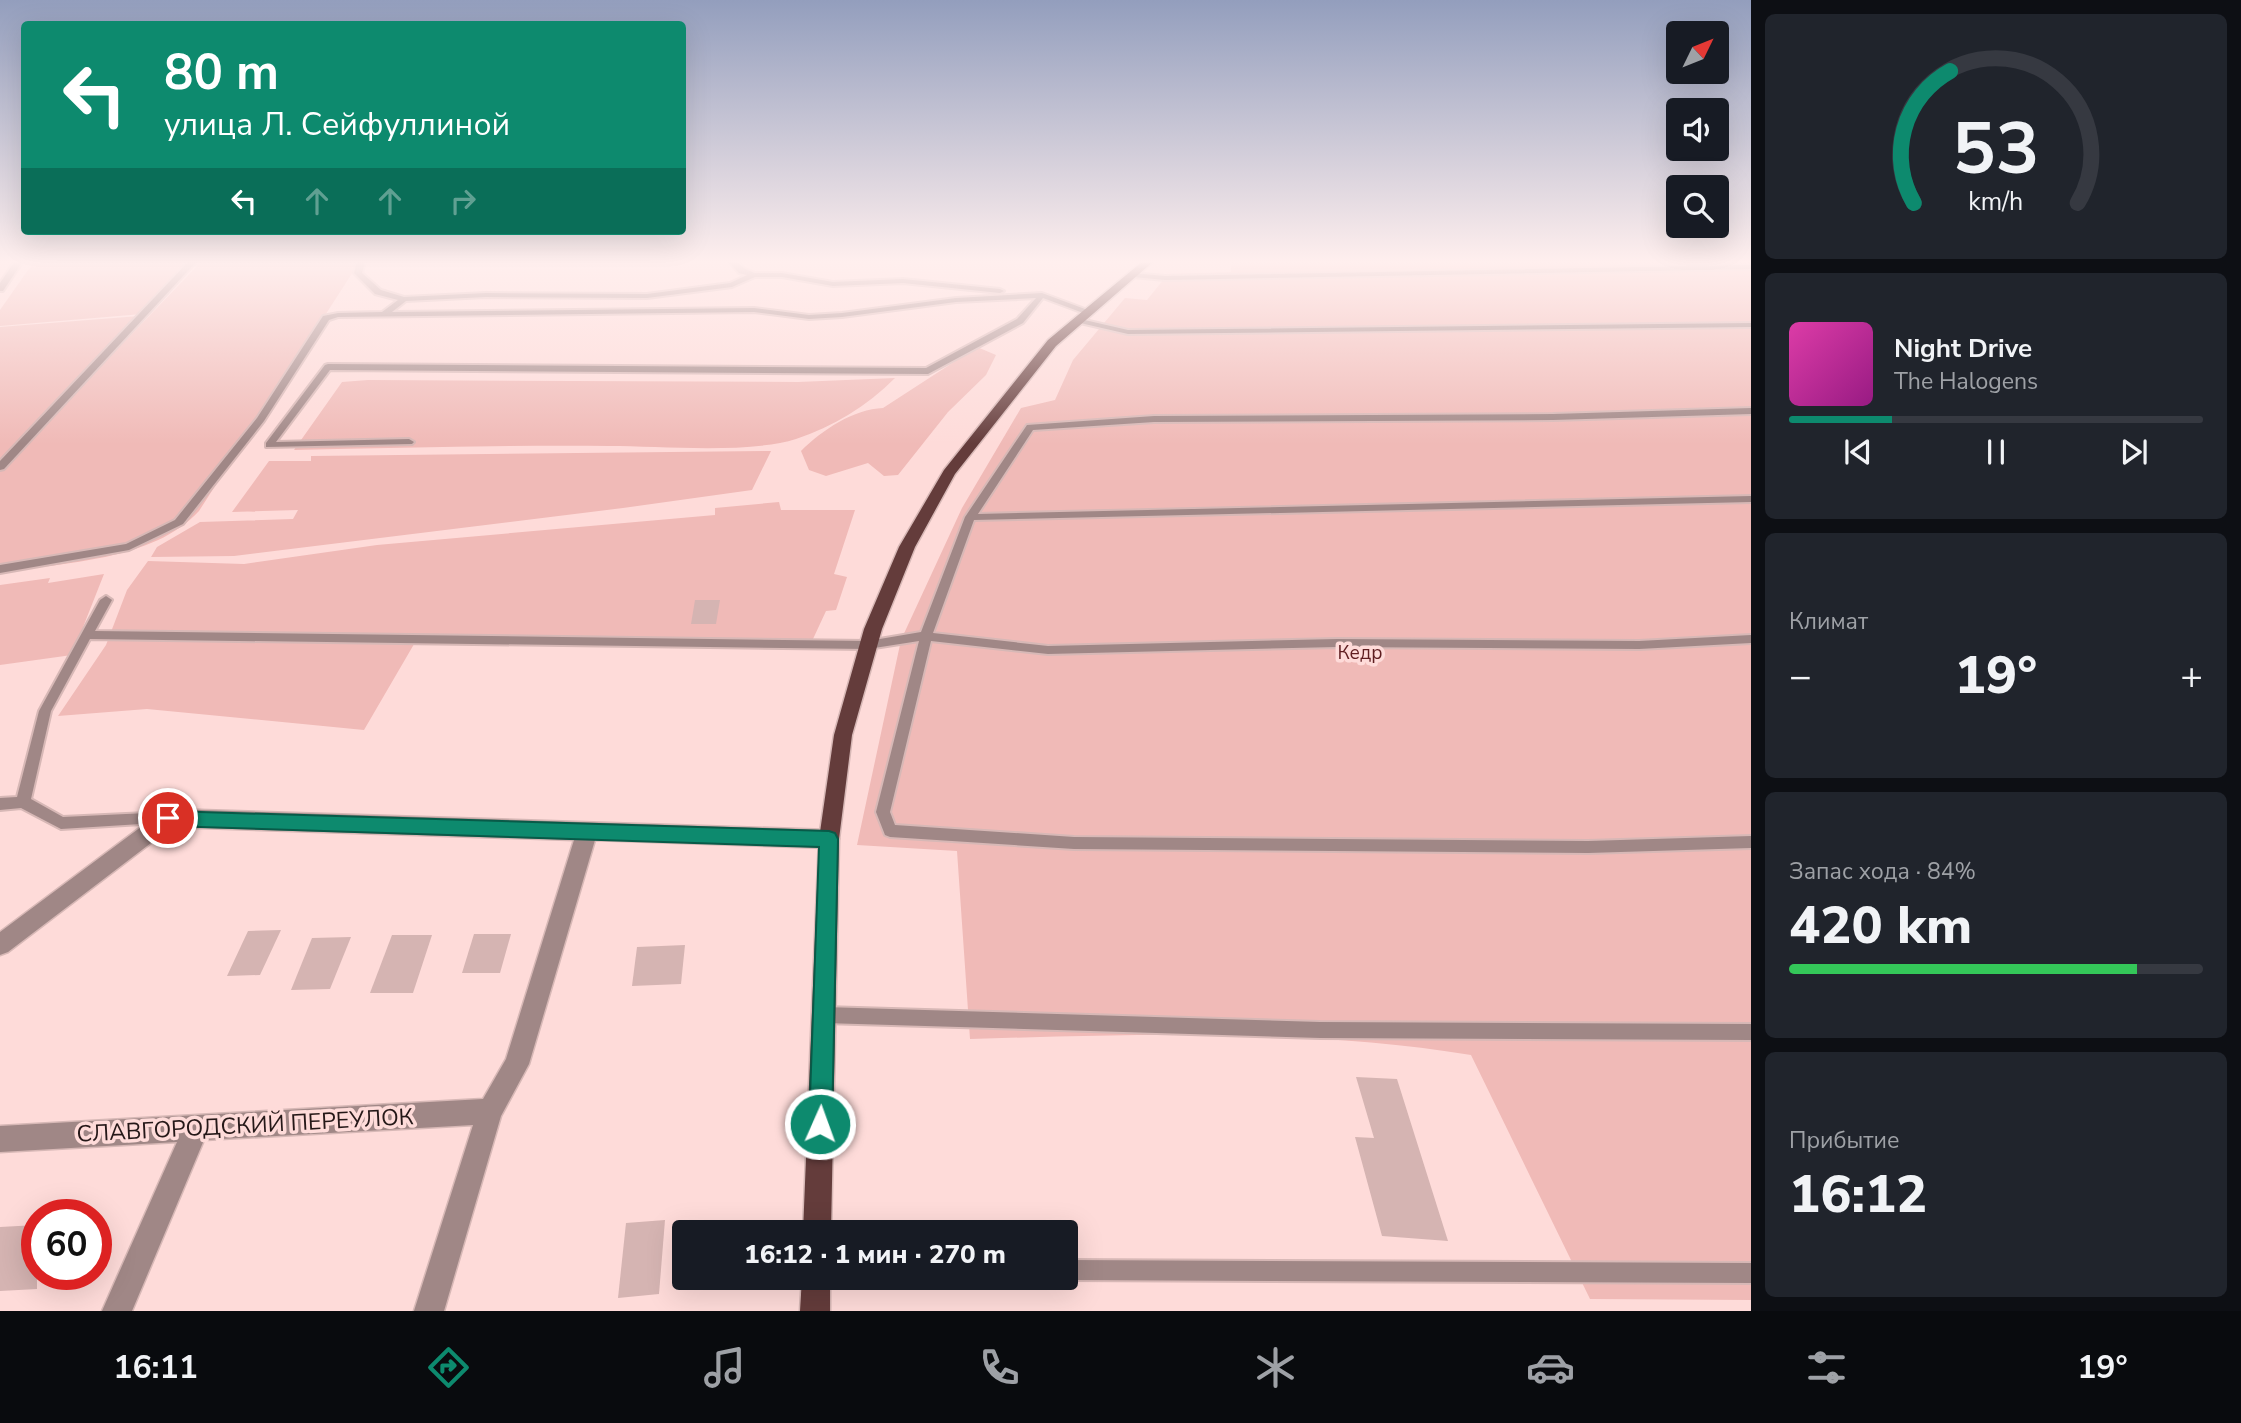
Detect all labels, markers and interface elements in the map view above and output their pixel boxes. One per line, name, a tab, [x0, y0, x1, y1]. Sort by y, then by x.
north arrow	[1666, 21, 1729, 84]
map controls	[1666, 21, 1729, 238]
text: 80 m	[164, 39, 279, 106]
icon: left	[49, 49, 140, 140]
button: sound	[1666, 98, 1729, 161]
text: 53	[1952, 99, 2040, 199]
text: улица Л. Сейфуллиной	[164, 103, 510, 146]
button: search	[1666, 175, 1729, 238]
icon: left	[225, 182, 263, 220]
icon: ahead	[298, 182, 336, 220]
icon: ahead	[371, 182, 409, 220]
icon: right	[444, 182, 482, 220]
text: km/h	[1968, 185, 2024, 219]
text: Night Drive	[1894, 331, 2032, 366]
text: The Halogens	[1894, 366, 2038, 397]
icon: previous	[1839, 433, 1877, 471]
icon: pause	[1977, 433, 2015, 471]
icon: next	[2115, 433, 2153, 471]
text: Климат	[1789, 606, 1868, 637]
park label: Кедр	[1338, 640, 1382, 666]
text: 19°	[1955, 640, 2037, 711]
text: −	[1789, 651, 1812, 702]
text: +	[2180, 651, 2203, 702]
pin	[138, 788, 198, 848]
icon: arrive	[149, 799, 187, 837]
text: Запас хода · 84%	[1789, 856, 1976, 887]
text: 420 km	[1789, 890, 1972, 961]
position arrow	[783, 1087, 857, 1161]
street label: СЛАВГОРОДСКИЙ ПЕРЕУЛОК	[76, 1101, 414, 1150]
text: Прибытие	[1789, 1125, 1899, 1156]
text: 16:12	[1789, 1159, 1927, 1230]
speed limit sign: 60	[21, 1199, 112, 1290]
text: 16:12 · 1 мин · 270 m	[744, 1237, 1006, 1272]
icon: directions	[424, 1343, 473, 1392]
icon: music	[700, 1343, 749, 1392]
icon: phone	[975, 1343, 1024, 1392]
icon: climate	[1251, 1343, 1300, 1392]
icon: car	[1526, 1343, 1575, 1392]
icon: filters	[1802, 1343, 1851, 1392]
text: 16:11	[113, 1346, 198, 1389]
text: 19°	[2077, 1346, 2128, 1389]

